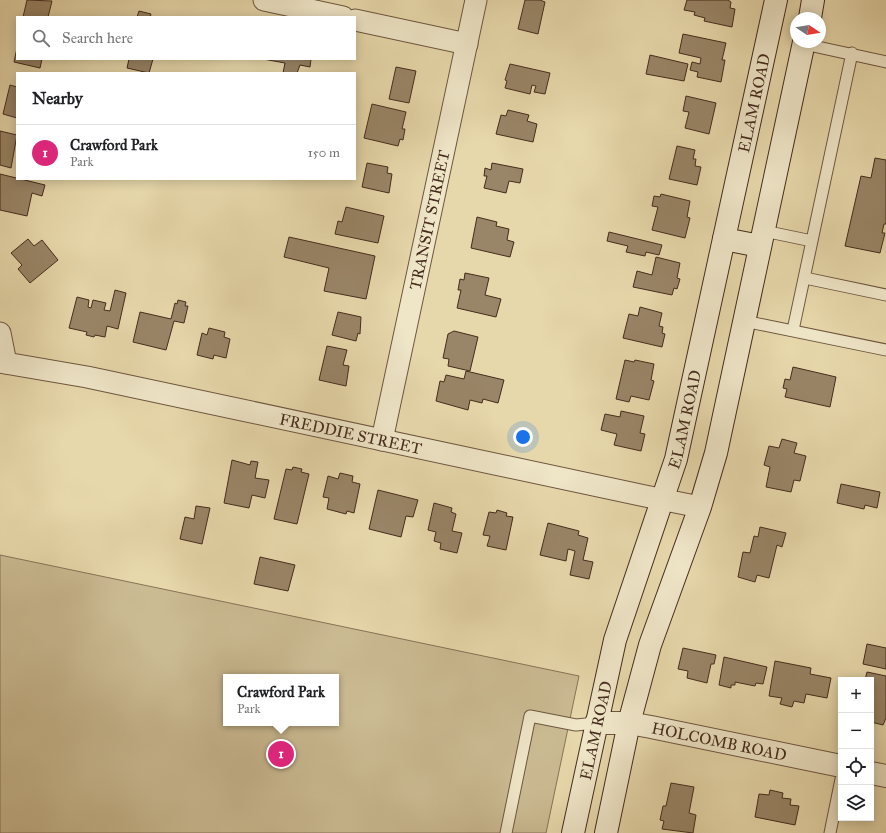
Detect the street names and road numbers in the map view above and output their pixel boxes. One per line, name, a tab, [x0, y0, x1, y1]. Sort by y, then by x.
street label: ELAM ROAD	[734, 52, 774, 154]
street label: TRANSIT STREET	[405, 148, 453, 292]
street label: ELAM ROAD	[664, 368, 705, 471]
street label: FREDDIE STREET	[278, 409, 424, 458]
street label: ELAM ROAD	[575, 679, 615, 782]
street label: HOLCOMB ROAD	[650, 718, 788, 764]

